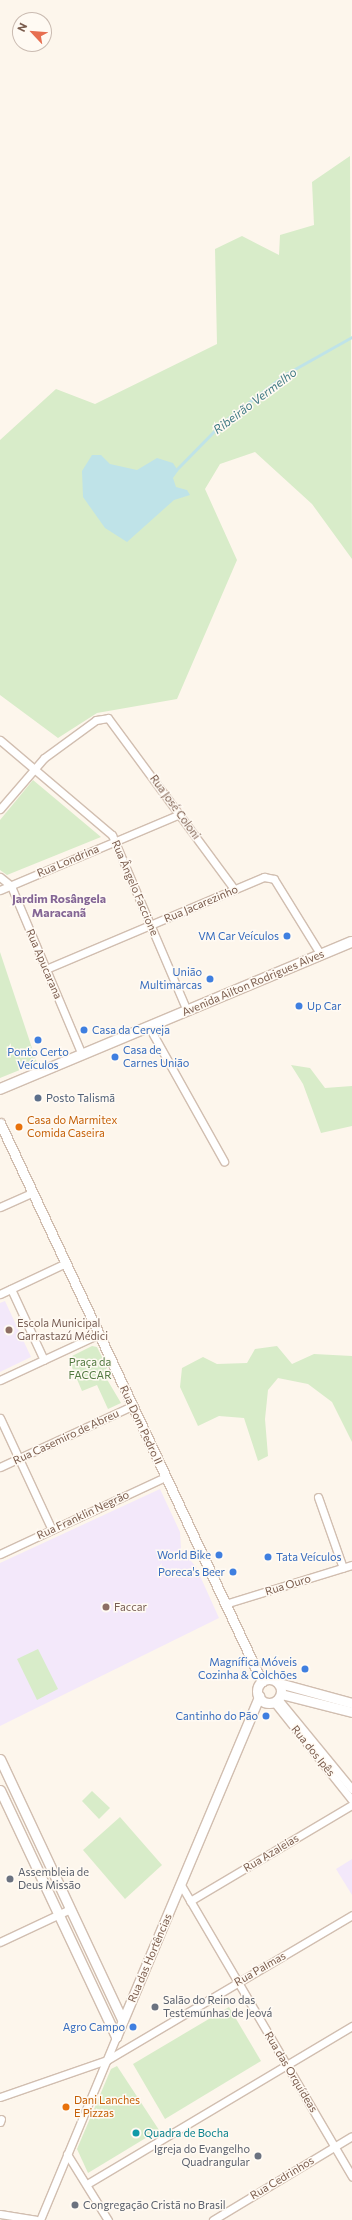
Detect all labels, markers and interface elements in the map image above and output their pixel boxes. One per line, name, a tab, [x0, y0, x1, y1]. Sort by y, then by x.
north arrow	[12, 12, 52, 52]
text: N	[14, 20, 29, 34]
water label: Ribeirão Vermelho	[211, 365, 299, 437]
street label: Rua José Coloni	[147, 772, 203, 842]
street label: Rua Ângelo Faccione	[109, 838, 161, 938]
street label: Rua Londrina	[35, 842, 101, 880]
street label: Rua Jacarezinho	[162, 883, 240, 925]
district label: Jardim Rosângela Maracanã	[12, 892, 106, 920]
street label: Rua Apucarana	[23, 927, 65, 1001]
place label: VM Car Veículos	[198, 929, 279, 943]
marker: VM Car Veículos	[282, 931, 292, 941]
street label: Avenida Ailton Rodrigues Alves	[180, 947, 326, 1019]
place label: União Multimarcas	[139, 966, 202, 992]
marker: União Multimarcas	[205, 974, 215, 984]
place label: Up Car	[307, 999, 341, 1013]
marker: Up Car	[294, 1001, 304, 1011]
place label: Casa da Cerveja	[92, 1023, 170, 1037]
marker: Casa da Cerveja	[79, 1025, 89, 1035]
marker: Ponto Certo Veículos	[33, 1035, 43, 1045]
place label: Casa de Carnes União	[123, 1044, 189, 1070]
place label: Ponto Certo Veículos	[7, 1046, 69, 1072]
marker: Casa de Carnes União	[110, 1052, 120, 1062]
place label: Posto Talismã	[46, 1091, 115, 1105]
marker: Posto Talismã	[33, 1093, 43, 1103]
place label: Casa do Marmitex Comida Caseira	[27, 1114, 117, 1140]
marker: Casa do Marmitex Comida Caseira	[14, 1122, 24, 1132]
place label: Escola Municipal Garrastazú Médici	[17, 1317, 108, 1343]
marker: Escola Municipal Garrastazú Médici	[4, 1325, 14, 1335]
park label: Praça da FACCAR	[68, 1356, 112, 1382]
street label: Rua Dom Pedro II	[117, 1383, 165, 1467]
street label: Rua Casemiro de Abreu	[11, 1407, 121, 1467]
street label: Rua Franklin Negrão	[35, 1488, 131, 1542]
place label: World Bike	[157, 1548, 211, 1562]
marker: World Bike	[214, 1550, 224, 1560]
place label: Tata Veículos	[276, 1550, 341, 1564]
marker: Tata Veículos	[263, 1552, 273, 1562]
place label: Poreca's Beer	[158, 1565, 225, 1579]
marker: Poreca's Beer	[228, 1567, 238, 1577]
street label: Rua Ouro	[263, 1572, 313, 1598]
place label: Faccar	[114, 1600, 147, 1614]
marker: Faccar	[101, 1602, 111, 1612]
place label: Magnífica Móveis Cozinha & Colchões	[198, 1656, 297, 1682]
marker: Magnífica Móveis Cozinha & Colchões	[300, 1664, 310, 1674]
place label: Cantinho do Pão	[176, 1709, 258, 1723]
marker: Cantinho do Pão	[261, 1711, 271, 1721]
street label: Rua dos Ipês	[288, 1723, 338, 1779]
street label: Rua Azaleias	[241, 1831, 301, 1875]
place label: Assembleia de Deus Missão	[18, 1866, 89, 1892]
marker: Assembleia de Deus Missão	[5, 1874, 15, 1884]
street label: Rua das Hortências	[125, 1912, 175, 2004]
street label: Rua Palmas	[232, 1949, 288, 1989]
place label: Salão do Reino das Testemunhas de Jeová	[163, 1994, 272, 2020]
marker: Salão do Reino das Testemunhas de Jeová	[150, 2002, 160, 2012]
place label: Agro Campo	[63, 2020, 125, 2034]
marker: Agro Campo	[128, 2022, 138, 2032]
street label: Rua das Orquídeas	[262, 2029, 320, 2115]
place label: Dani Lanches E Pizzas	[74, 2094, 140, 2120]
marker: Dani Lanches E Pizzas	[61, 2102, 71, 2112]
place label: Quadra de Bocha	[144, 2126, 229, 2140]
marker: Quadra de Bocha	[131, 2128, 141, 2138]
place label: Igreja do Evangelho Quadrangular	[154, 2143, 250, 2169]
marker: Igreja do Evangelho Quadrangular	[253, 2151, 263, 2161]
street label: Rua Cedrinhos	[248, 2154, 316, 2202]
place label: Congregação Cristã no Brasil	[83, 2198, 226, 2212]
marker: Congregação Cristã no Brasil	[70, 2200, 80, 2210]

